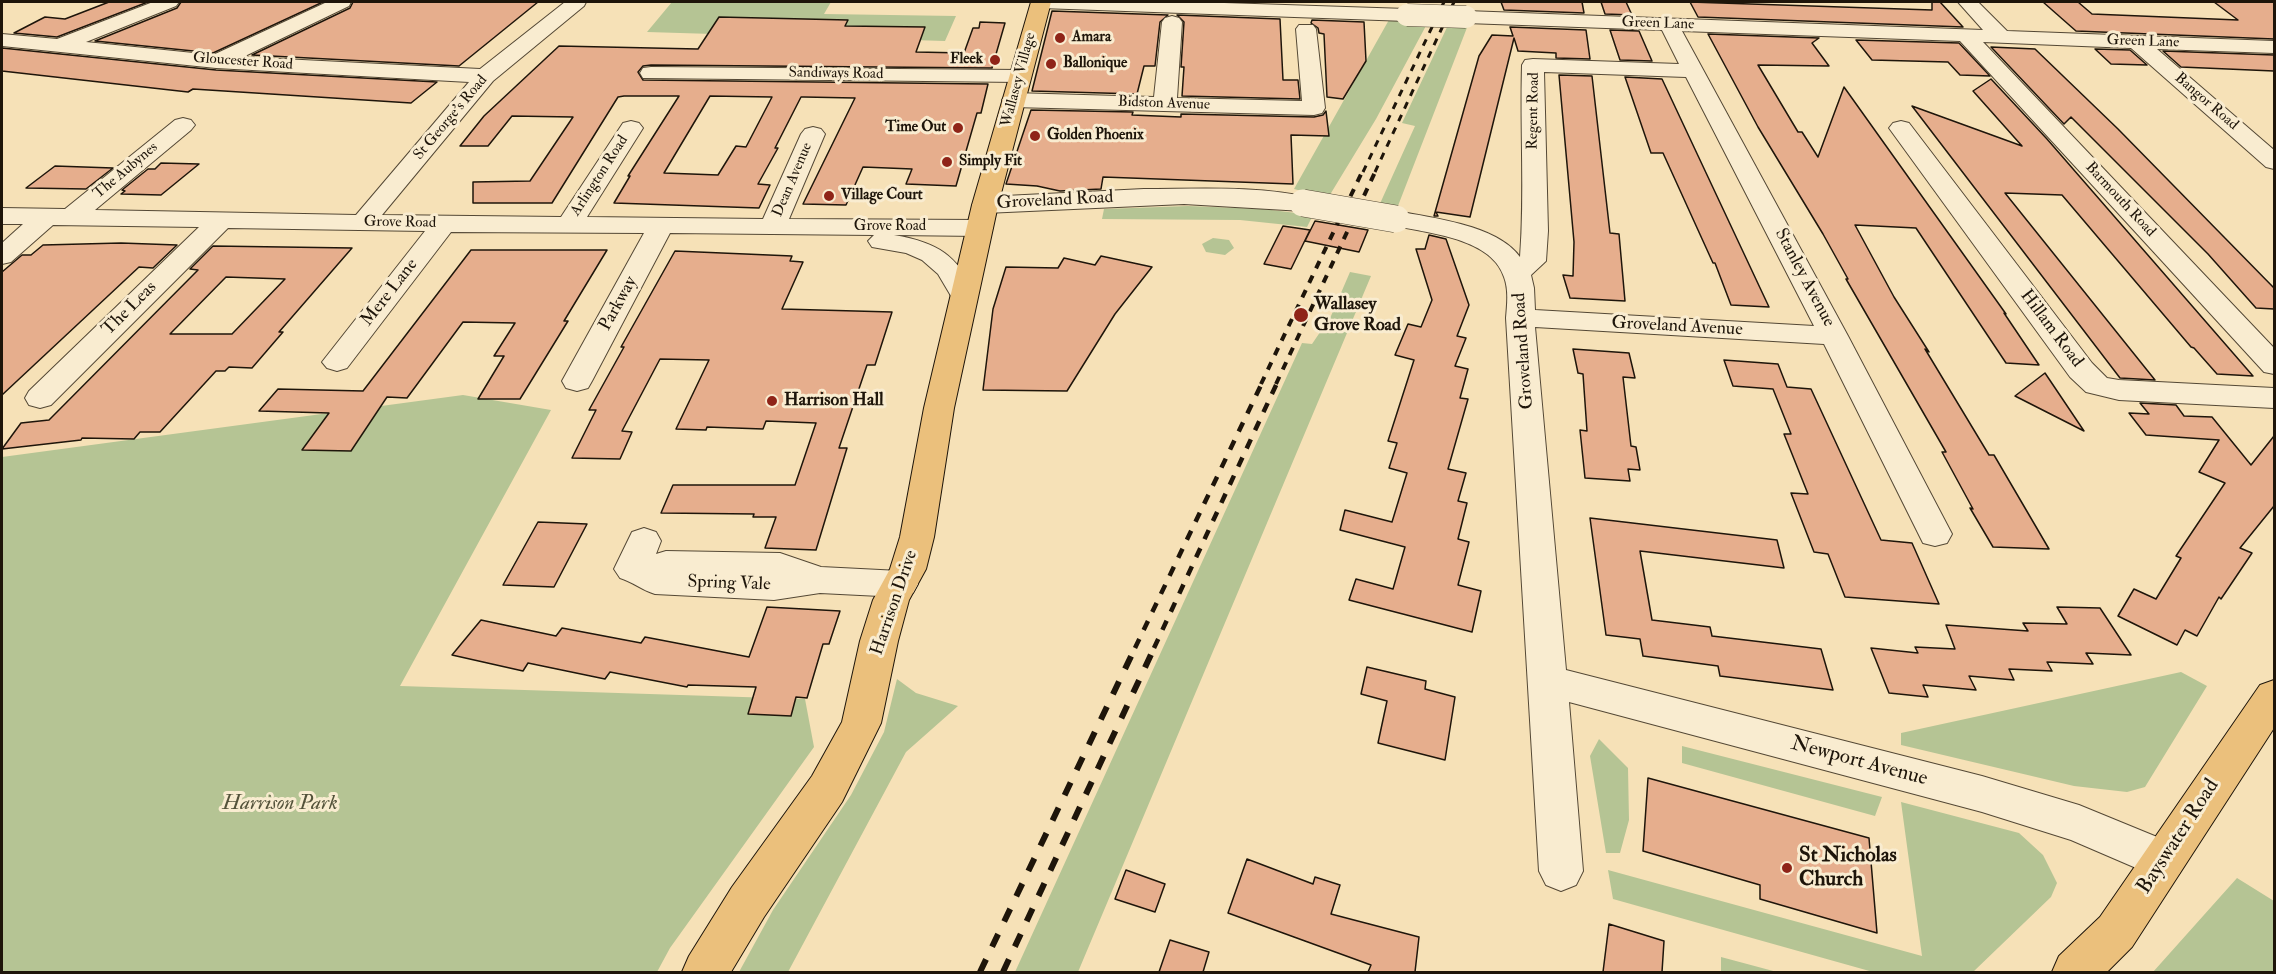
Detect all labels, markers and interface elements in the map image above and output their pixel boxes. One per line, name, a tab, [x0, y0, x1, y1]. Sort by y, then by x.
street label: Green Lane	[1621, 14, 1695, 34]
place label: Amara	[1072, 29, 1111, 47]
street label: Wallasey Village	[998, 31, 1040, 129]
marker: Amara	[1053, 31, 1067, 45]
street label: Green Lane	[2106, 32, 2180, 52]
street label: Gloucester Road	[192, 50, 294, 74]
place label: Fleek	[950, 51, 983, 69]
marker: Fleek	[988, 53, 1002, 67]
place label: Ballonique	[1063, 55, 1127, 73]
marker: Ballonique	[1044, 57, 1058, 71]
street label: Sandiways Road	[788, 64, 884, 84]
street label: Bangor Road	[2170, 69, 2242, 135]
street label: St George's Road	[410, 72, 492, 164]
street label: Regent Road	[1524, 72, 1544, 150]
street label: Bidston Avenue	[1117, 93, 1211, 115]
place label: Time Out	[885, 119, 946, 137]
marker: Time Out	[951, 121, 965, 135]
place label: Golden Phoenix	[1047, 127, 1144, 145]
marker: Golden Phoenix	[1028, 129, 1042, 143]
street label: Arlington Road	[567, 132, 633, 220]
street label: The Aubynes	[90, 139, 162, 203]
street label: Dean Avenue	[769, 140, 817, 220]
place label: Simply Fit	[959, 153, 1022, 171]
marker: Simply Fit	[940, 155, 954, 169]
street label: Barmouth Road	[2081, 159, 2159, 241]
place label: Village Court	[841, 187, 923, 205]
street label: Groveland Road	[996, 187, 1114, 215]
marker: Village Court	[822, 189, 836, 203]
street label: Grove Road	[364, 213, 436, 233]
street label: Grove Road	[854, 218, 926, 236]
street label: Stanley Avenue	[1769, 225, 1839, 331]
street label: Mere Lane	[357, 255, 423, 331]
street label: Parkway	[595, 273, 643, 335]
street label: The Leas	[98, 277, 162, 341]
street label: Hillam Road	[2015, 286, 2087, 372]
street label: Groveland Road	[1509, 292, 1539, 410]
place label: Wallasey Grove Road	[1314, 294, 1401, 336]
marker: Wallasey Grove Road	[1292, 306, 1310, 324]
street label: Groveland Avenue	[1611, 313, 1743, 341]
place label: Harrison Hall	[784, 390, 884, 412]
marker: Harrison Hall	[765, 394, 779, 408]
street label: Harrison Drive	[867, 548, 923, 658]
street label: Spring Vale	[687, 572, 771, 596]
street label: Newport Avenue	[1788, 732, 1930, 792]
street label: Bayswater Road	[2133, 775, 2225, 899]
park label: Harrison Park	[222, 791, 338, 817]
place label: St Nicholas Church	[1799, 843, 1897, 893]
marker: St Nicholas Church	[1780, 861, 1794, 875]

